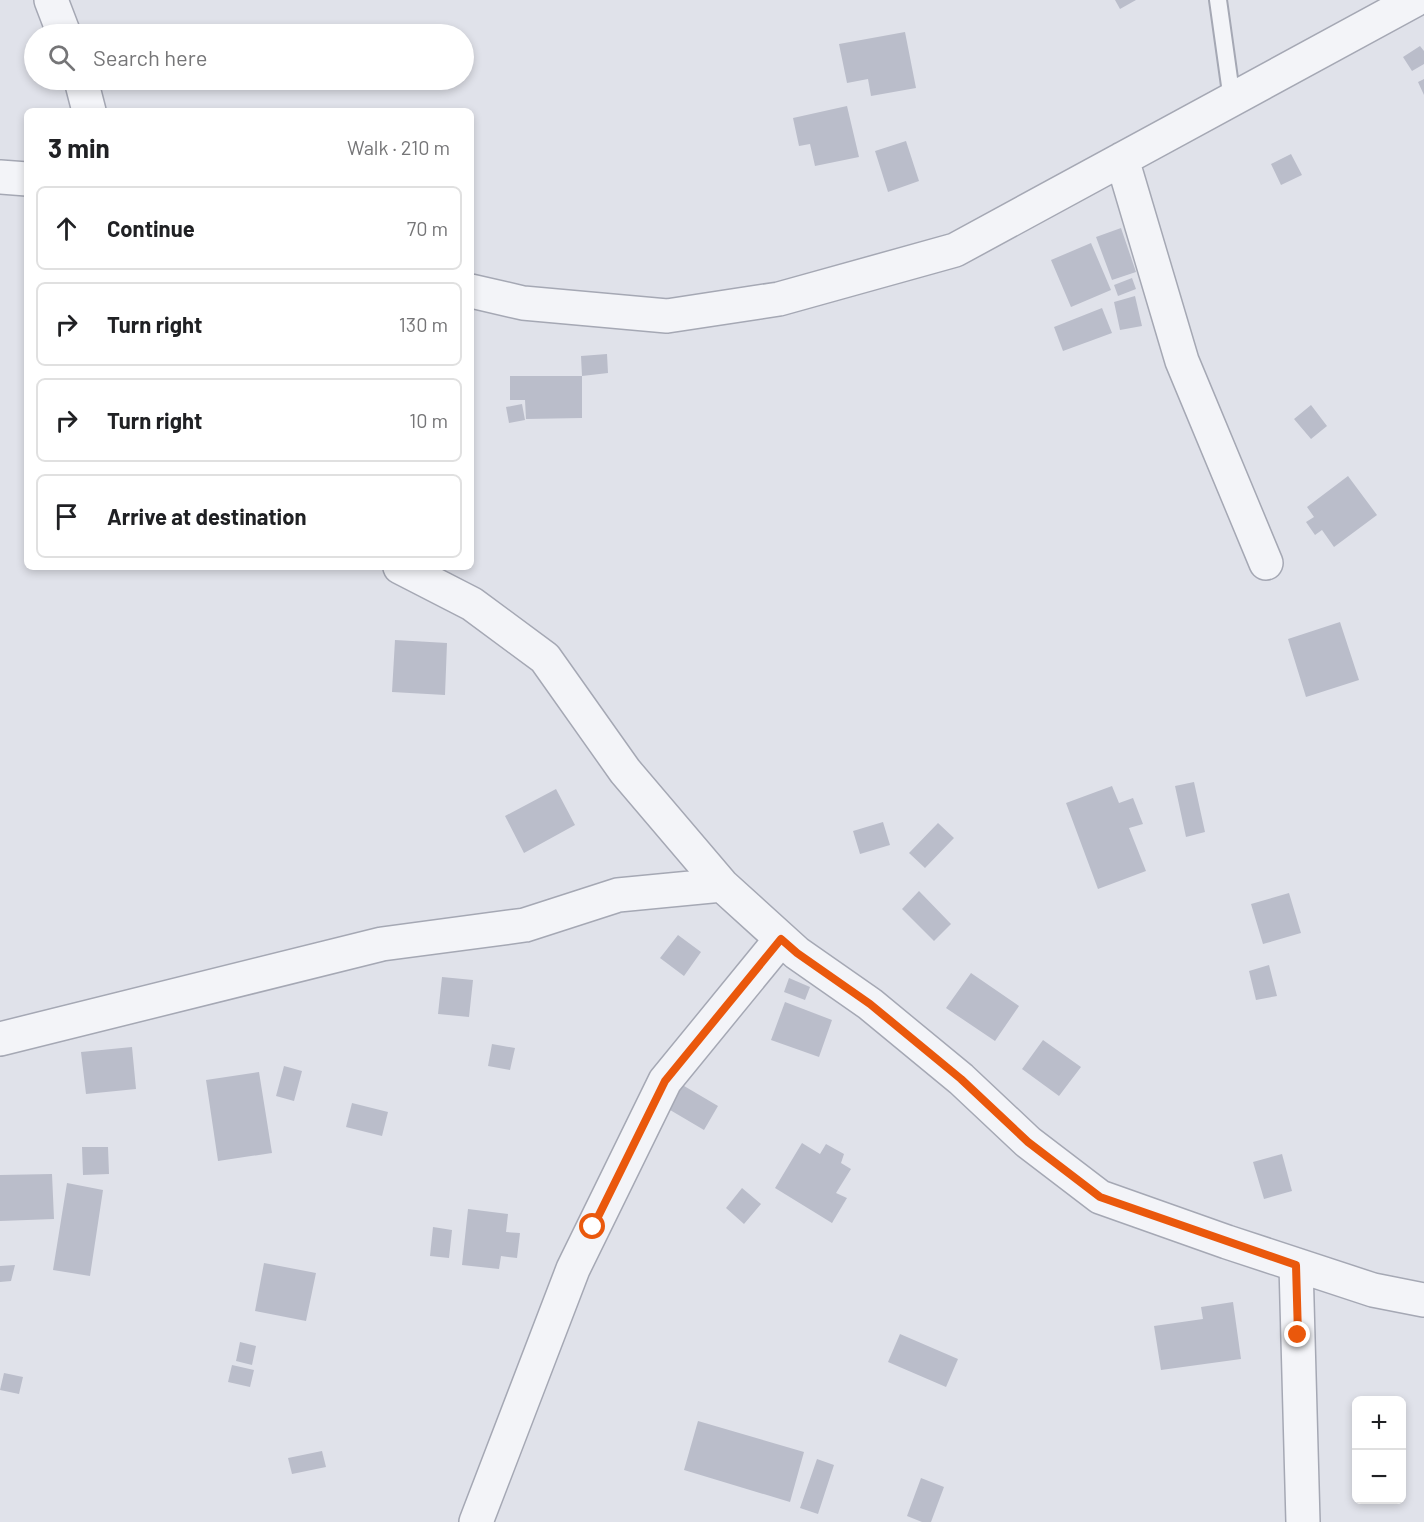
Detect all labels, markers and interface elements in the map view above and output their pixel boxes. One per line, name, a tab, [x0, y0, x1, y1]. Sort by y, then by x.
search box	[24, 24, 474, 90]
icon: search	[45, 41, 78, 74]
text: Search here	[93, 44, 207, 70]
text: 3 min	[48, 132, 110, 163]
text: Walk · 210 m	[347, 135, 450, 159]
icon: ahead	[50, 212, 83, 245]
text: Continue	[107, 215, 195, 241]
text: 70 m	[407, 216, 448, 240]
icon: right	[50, 308, 83, 341]
text: Turn right	[107, 311, 202, 337]
text: 130 m	[399, 312, 448, 336]
icon: right	[50, 404, 83, 437]
text: Turn right	[107, 407, 202, 433]
text: 10 m	[409, 408, 448, 432]
icon: arrive	[50, 500, 83, 533]
text: Arrive at destination	[107, 503, 306, 529]
route start	[579, 1213, 605, 1239]
route end	[1284, 1321, 1310, 1347]
map controls	[1352, 1396, 1406, 1504]
button: +	[1352, 1396, 1406, 1450]
button: −	[1352, 1450, 1406, 1504]

